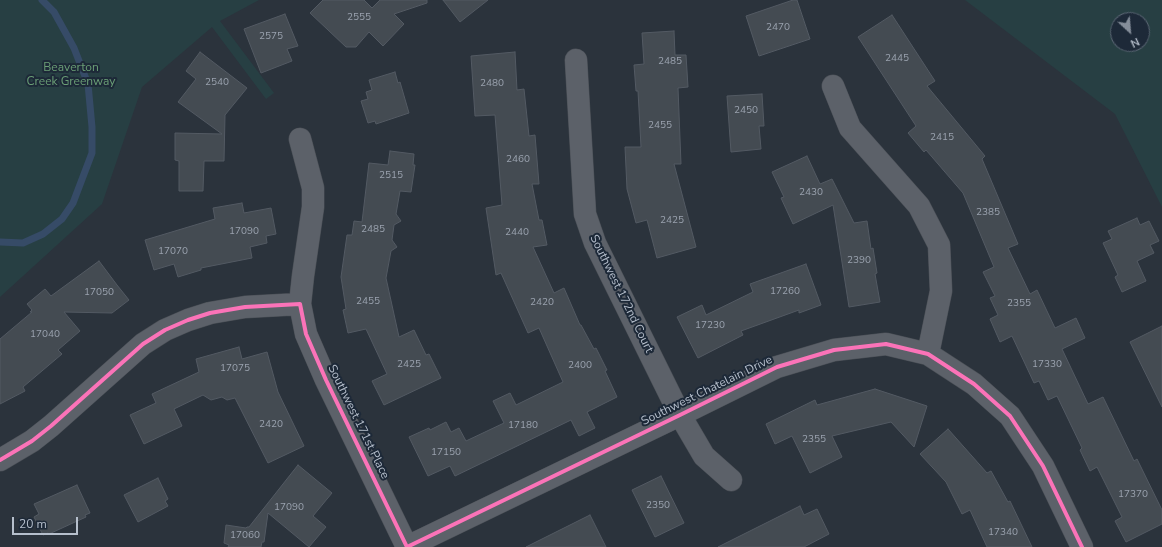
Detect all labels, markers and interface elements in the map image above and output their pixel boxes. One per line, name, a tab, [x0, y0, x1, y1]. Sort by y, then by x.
house number: 2555	[347, 12, 371, 24]
north arrow	[1110, 12, 1150, 52]
house number: 2470	[766, 22, 790, 34]
house number: 2575	[259, 31, 283, 43]
text: N	[1128, 34, 1142, 51]
house number: 2445	[885, 53, 909, 65]
house number: 2485	[658, 56, 682, 68]
park label: Beaverton Creek Greenway	[26, 61, 116, 89]
house number: 2540	[205, 77, 229, 89]
house number: 2480	[480, 78, 504, 90]
house number: 2450	[734, 105, 758, 117]
house number: 2455	[648, 120, 672, 132]
house number: 2415	[930, 132, 954, 144]
house number: 2460	[506, 154, 530, 166]
house number: 2515	[379, 170, 403, 182]
house number: 2430	[799, 187, 823, 199]
house number: 2385	[976, 207, 1000, 219]
house number: 2425	[660, 215, 684, 227]
house number: 2485	[361, 224, 385, 236]
house number: 17090	[229, 226, 259, 238]
house number: 2440	[505, 227, 529, 239]
street label: Southwest 172nd Court	[586, 233, 656, 355]
house number: 17070	[158, 246, 188, 258]
house number: 2390	[847, 255, 871, 267]
house number: 17260	[770, 286, 800, 298]
house number: 17050	[84, 287, 114, 299]
house number: 2455	[356, 296, 380, 308]
house number: 2420	[530, 297, 554, 309]
house number: 2355	[1007, 298, 1031, 310]
house number: 17230	[695, 320, 725, 332]
house number: 17040	[30, 329, 60, 341]
street label: Southwest Chatelain Drive	[639, 353, 775, 429]
house number: 2425	[397, 359, 421, 371]
house number: 17330	[1032, 359, 1062, 371]
house number: 2400	[568, 360, 592, 372]
house number: 17075	[220, 363, 250, 375]
street label: Southwest 171st Place	[324, 363, 392, 481]
house number: 2420	[259, 419, 283, 431]
house number: 17180	[508, 420, 538, 432]
house number: 2355	[802, 434, 826, 446]
house number: 17150	[431, 447, 461, 459]
house number: 17370	[1118, 489, 1148, 501]
house number: 2350	[646, 500, 670, 512]
house number: 17090	[274, 502, 304, 514]
scale bar	[14, 509, 80, 535]
text: 20 m	[19, 516, 47, 532]
house number: 17340	[988, 527, 1018, 539]
house number: 17060	[230, 530, 260, 542]

